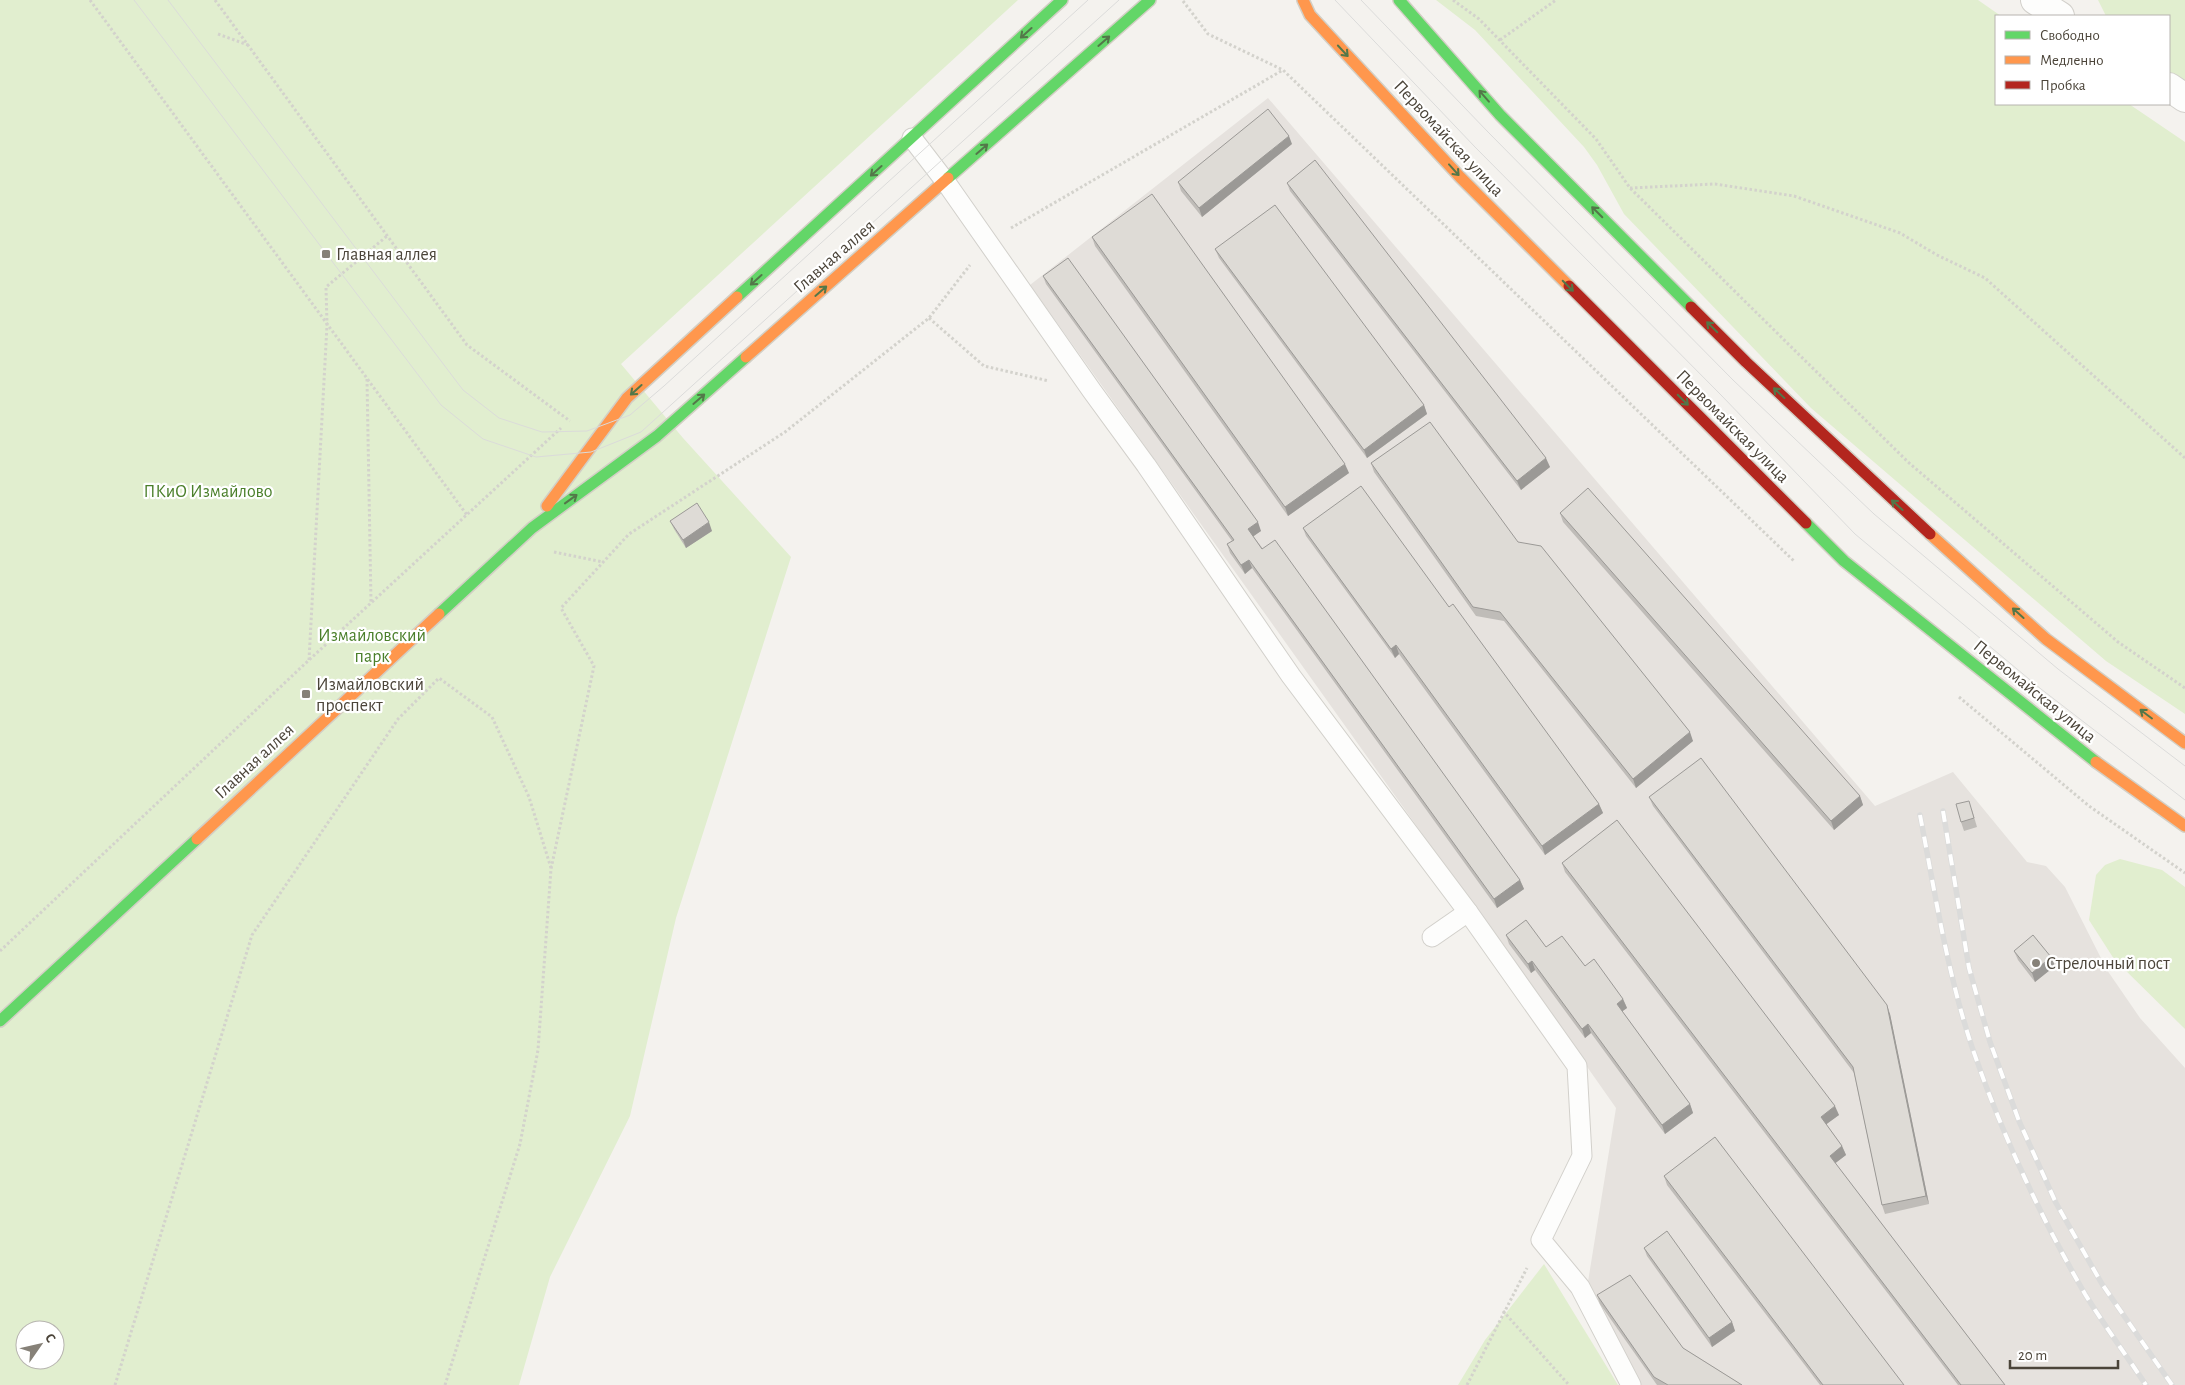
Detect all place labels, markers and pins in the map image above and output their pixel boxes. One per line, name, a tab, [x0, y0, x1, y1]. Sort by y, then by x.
place label: Главная аллея	[336, 246, 437, 264]
marker: Главная аллея	[320, 248, 332, 260]
place label: Измайловский проспект	[316, 676, 424, 715]
marker: Измайловский проспект	[300, 688, 312, 700]
place label: Стрелочный пост	[2046, 955, 2170, 973]
marker: Стрелочный пост	[2030, 957, 2042, 969]

